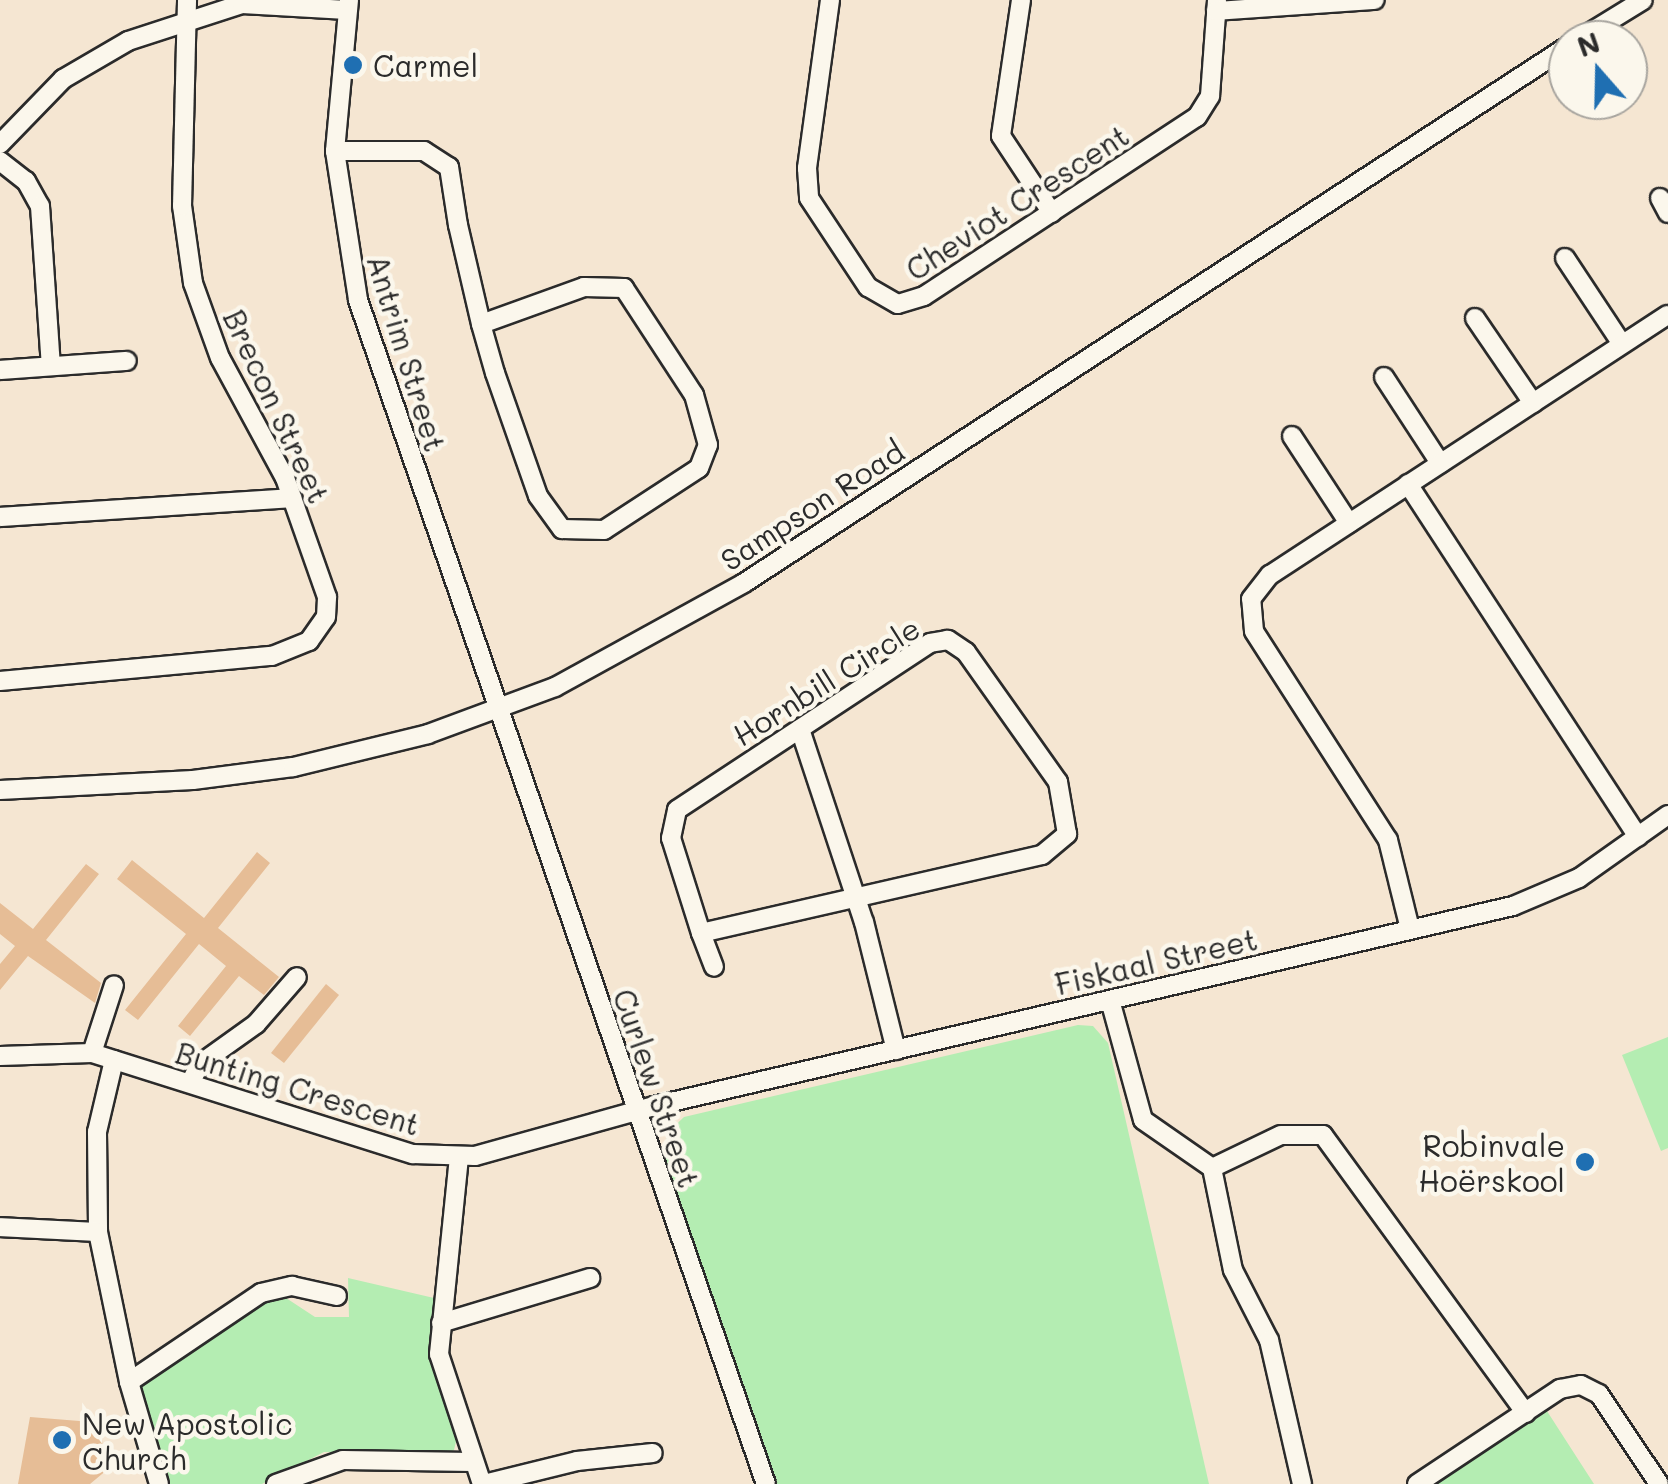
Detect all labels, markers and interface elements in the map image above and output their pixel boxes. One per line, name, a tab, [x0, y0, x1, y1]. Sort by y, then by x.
north arrow	[1548, 20, 1648, 120]
text: N	[1572, 23, 1605, 64]
place label: Carmel	[373, 47, 478, 83]
marker: Carmel	[342, 54, 364, 76]
street label: Cheviot Crescent	[899, 117, 1135, 287]
street label: Antrim Street	[360, 250, 454, 456]
street label: Brecon Street	[216, 304, 338, 508]
street label: Sampson Road	[714, 432, 910, 578]
street label: Hornbill Circle	[726, 609, 926, 753]
street label: Fiskaal Street	[1051, 920, 1261, 1002]
street label: Curlew Street	[606, 984, 708, 1192]
street label: Bunting Crescent	[172, 1034, 424, 1142]
place label: Robinvale Hoërskool	[1419, 1127, 1565, 1198]
marker: Robinvale Hoërskool	[1574, 1151, 1596, 1173]
place label: New Apostolic Church	[82, 1405, 293, 1476]
marker: New Apostolic Church	[51, 1429, 73, 1451]

